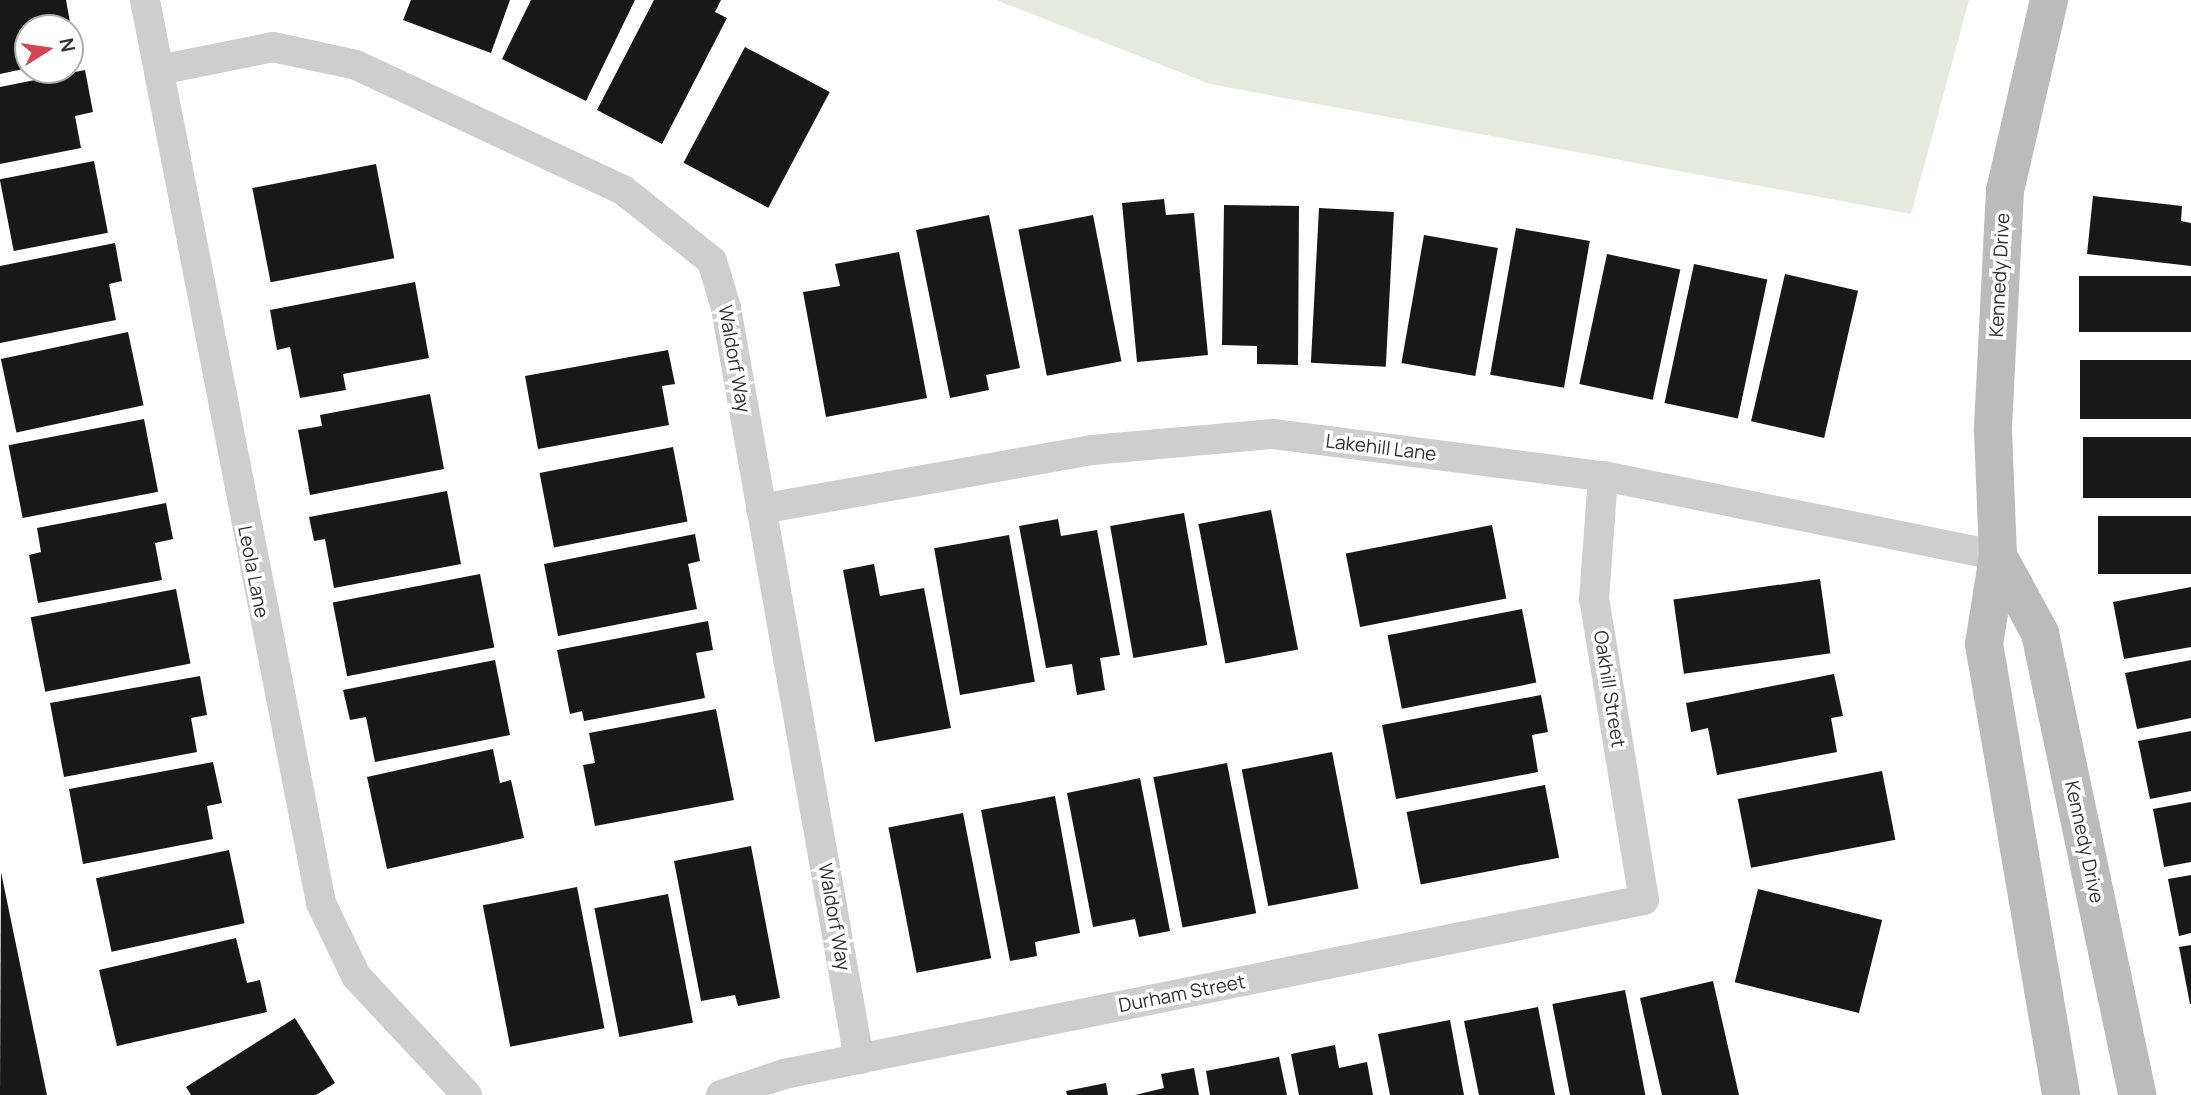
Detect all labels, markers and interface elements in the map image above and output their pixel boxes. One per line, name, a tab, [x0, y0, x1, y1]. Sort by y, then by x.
north arrow	[14, 14, 84, 84]
text: N	[53, 36, 82, 54]
street label: Kennedy Drive	[1985, 212, 2015, 338]
street label: Waldorf Way	[713, 303, 755, 415]
street label: Lakehill Lane	[1324, 430, 1438, 466]
street label: Leola Lane	[233, 524, 273, 620]
street label: Oakhill Street	[1589, 629, 1629, 749]
street label: Kennedy Drive	[2060, 779, 2108, 905]
street label: Waldorf Way	[813, 861, 855, 973]
street label: Durham Street	[1117, 971, 1247, 1017]

